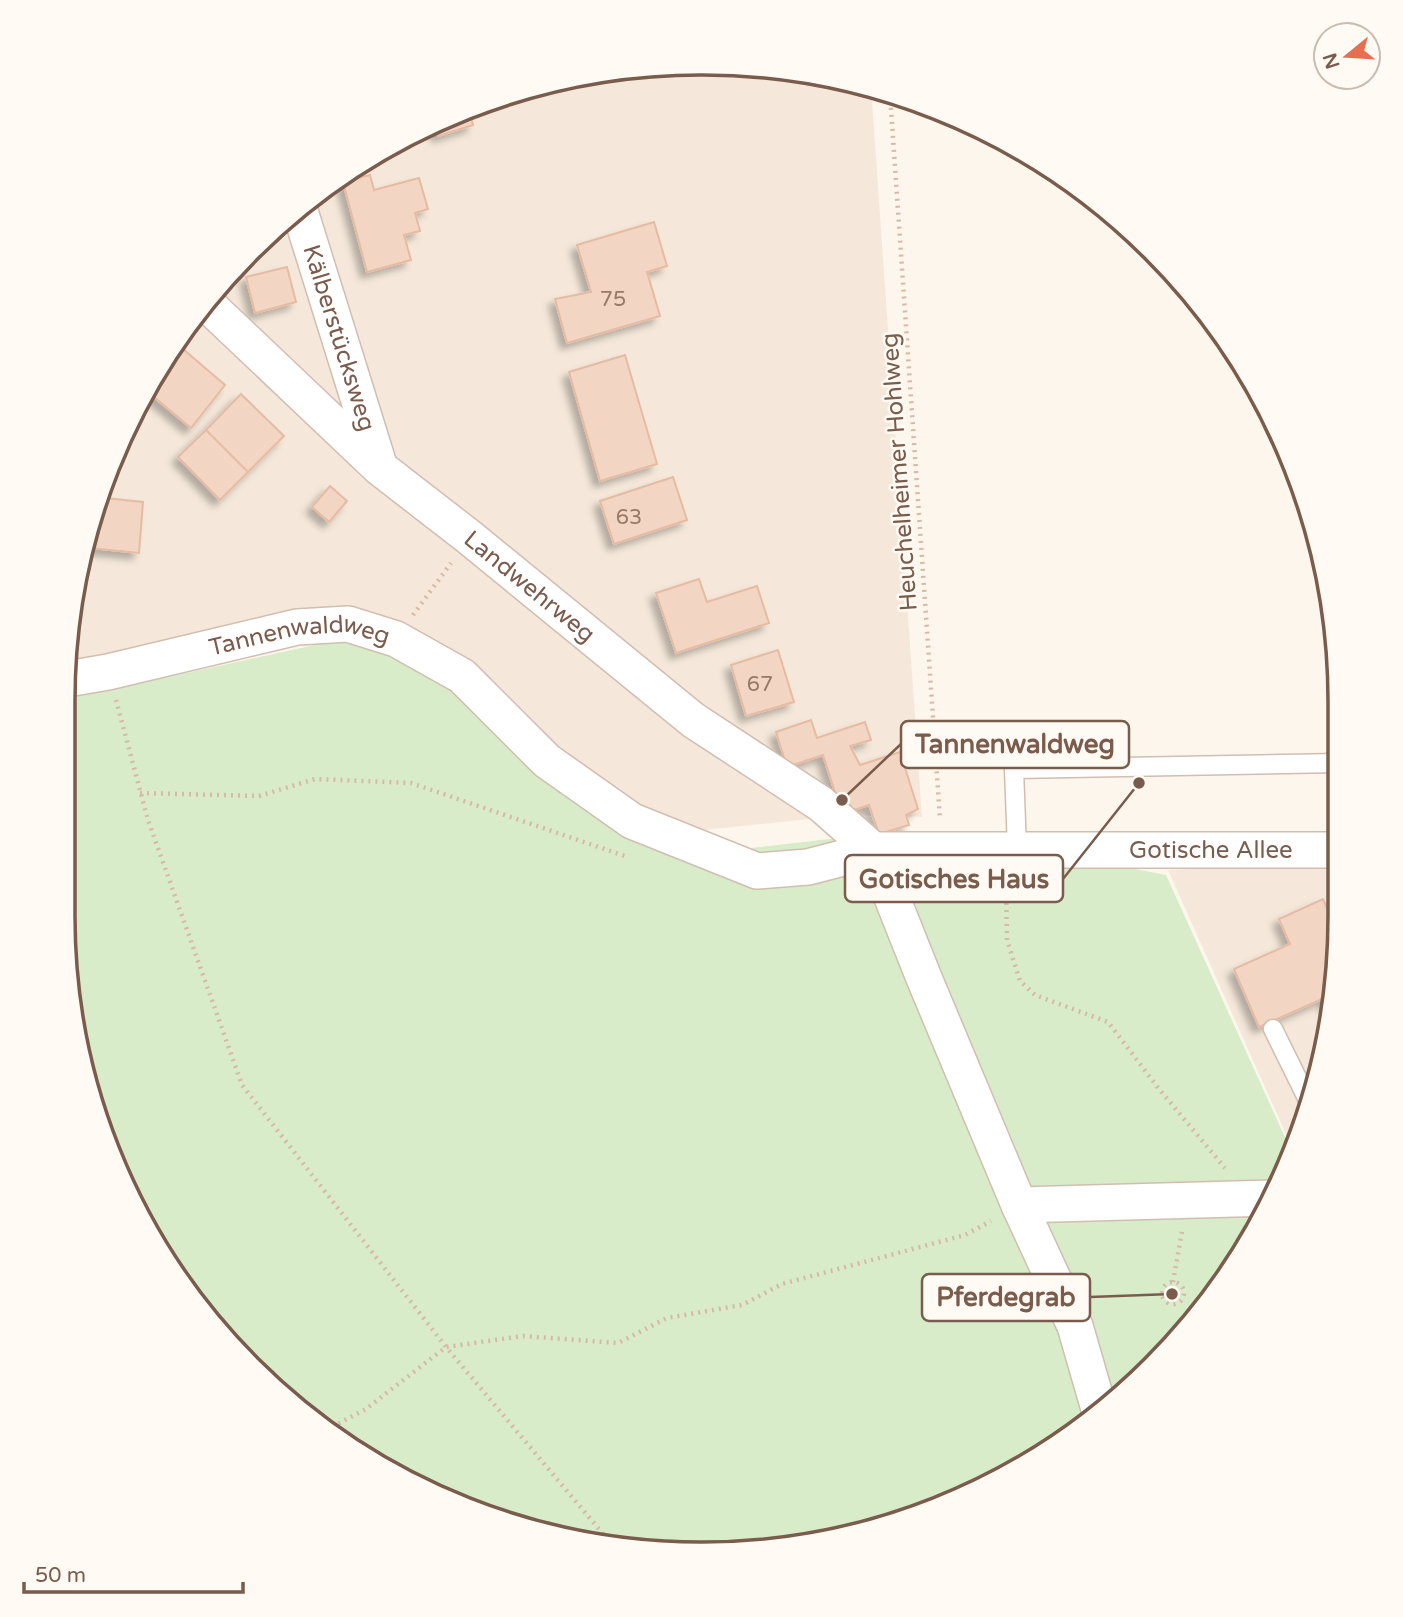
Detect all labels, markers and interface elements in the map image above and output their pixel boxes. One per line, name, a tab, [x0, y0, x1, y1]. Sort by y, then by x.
north arrow	[1312, 21, 1382, 91]
text: N	[1319, 50, 1345, 72]
street label: Kälberstücksweg	[296, 241, 382, 435]
house number: 75	[600, 287, 626, 312]
street label: Heuchelheimer Hohlweg	[875, 332, 924, 612]
house number: 63	[616, 505, 642, 530]
street label: Landwehrweg	[458, 525, 601, 649]
street label: Tannenwaldweg	[206, 609, 394, 662]
house number: 67	[747, 672, 773, 697]
callout: Tannenwaldweg	[901, 721, 1129, 768]
text: Tannenwaldweg	[914, 729, 1115, 760]
street label: Gotische Allee	[1129, 836, 1293, 865]
callout: Gotisches Haus	[845, 855, 1063, 902]
text: Gotisches Haus	[859, 864, 1049, 895]
callout: Pferdegrab	[922, 1274, 1090, 1321]
text: Pferdegrab	[936, 1282, 1076, 1313]
scale bar	[24, 1550, 243, 1594]
text: 50 m	[35, 1563, 86, 1588]

